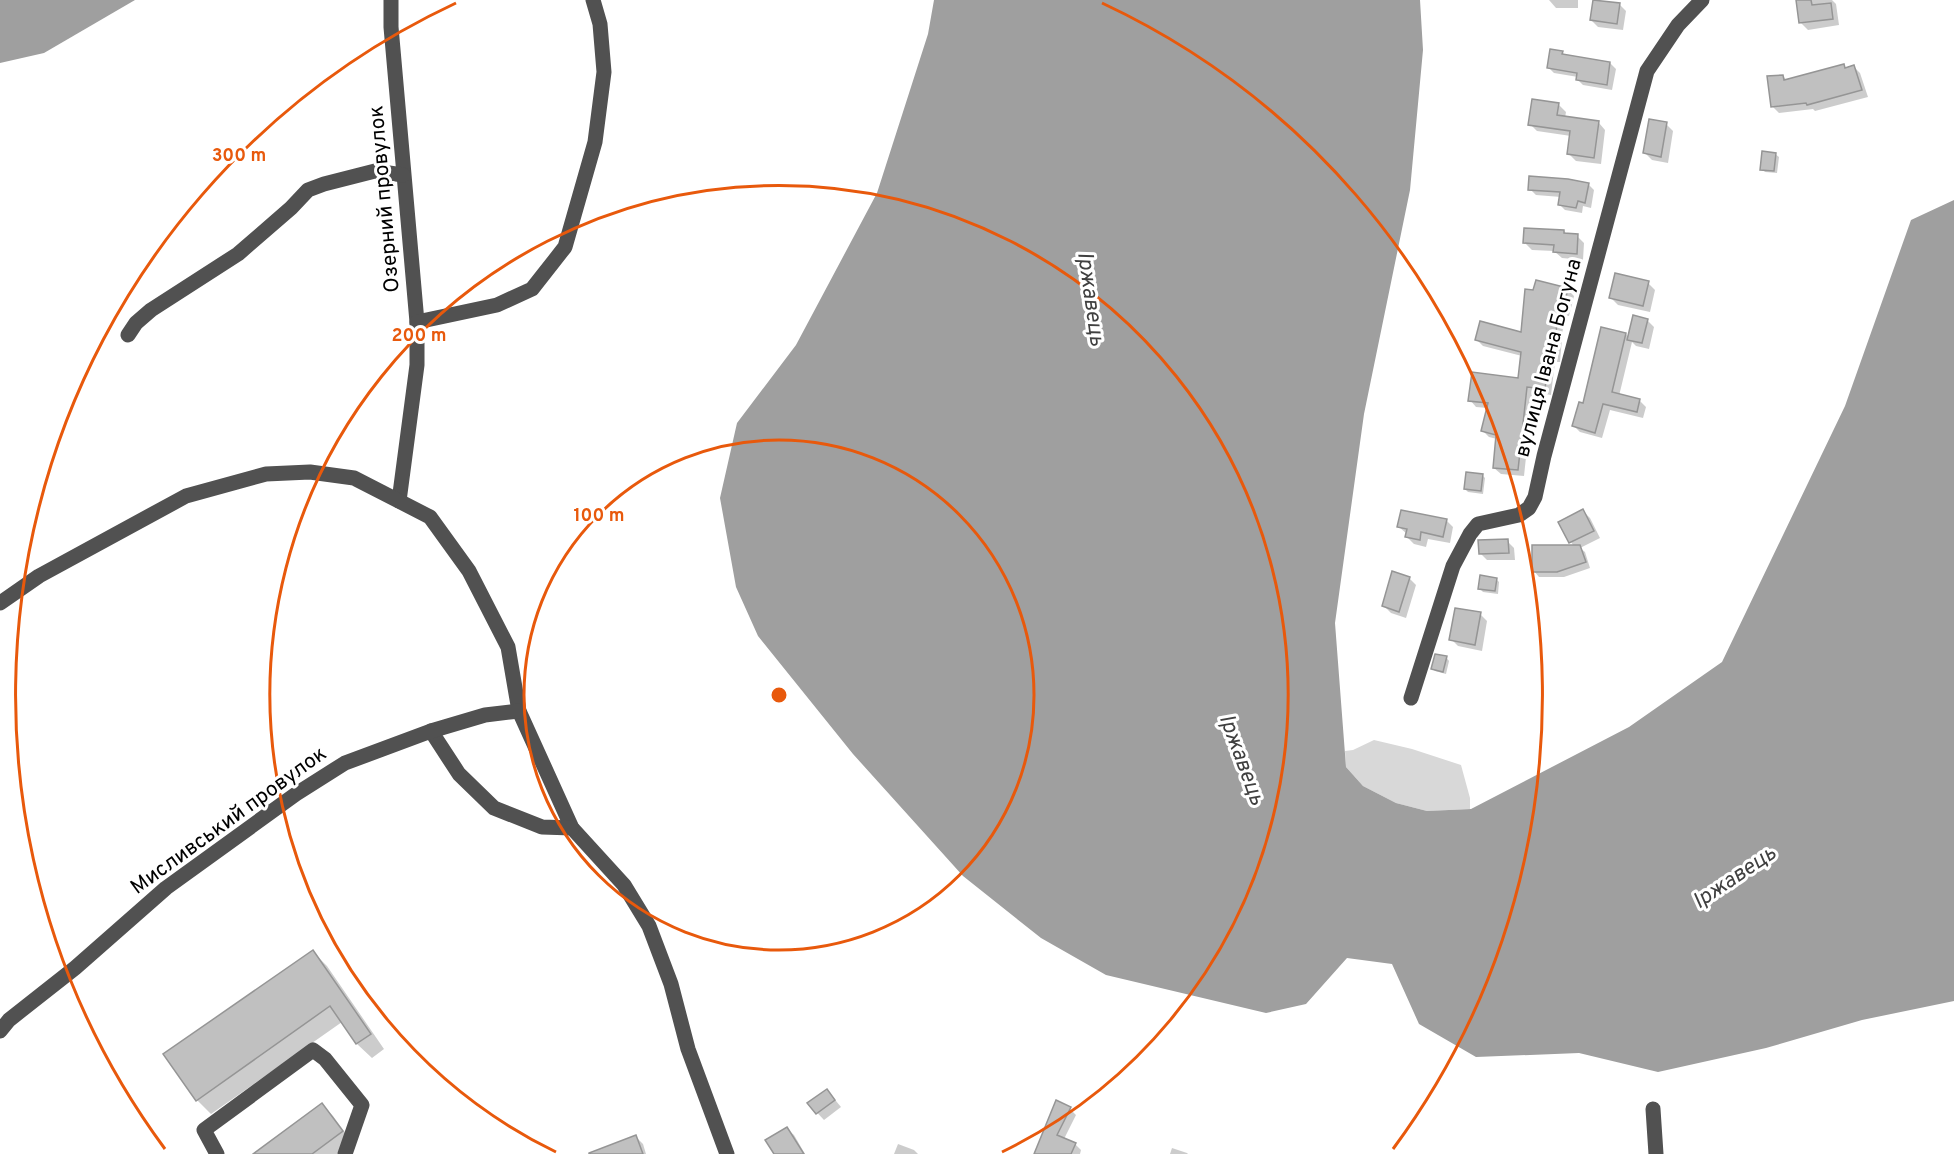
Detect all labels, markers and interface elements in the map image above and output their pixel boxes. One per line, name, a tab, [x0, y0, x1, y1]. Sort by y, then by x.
street label: Озерний провулок	[363, 104, 407, 294]
text: 300 m	[212, 145, 266, 168]
water label: Іржавець	[1070, 250, 1110, 348]
street label: вулиця Івана Богуна	[1509, 256, 1589, 460]
text: 200 m	[391, 325, 447, 348]
text: 100 m	[573, 505, 625, 528]
centre of rings	[769, 685, 789, 705]
water label: Іржавець	[1212, 711, 1270, 809]
street label: Мисливський провулок	[126, 741, 332, 901]
water label: Іржавець	[1688, 840, 1782, 916]

